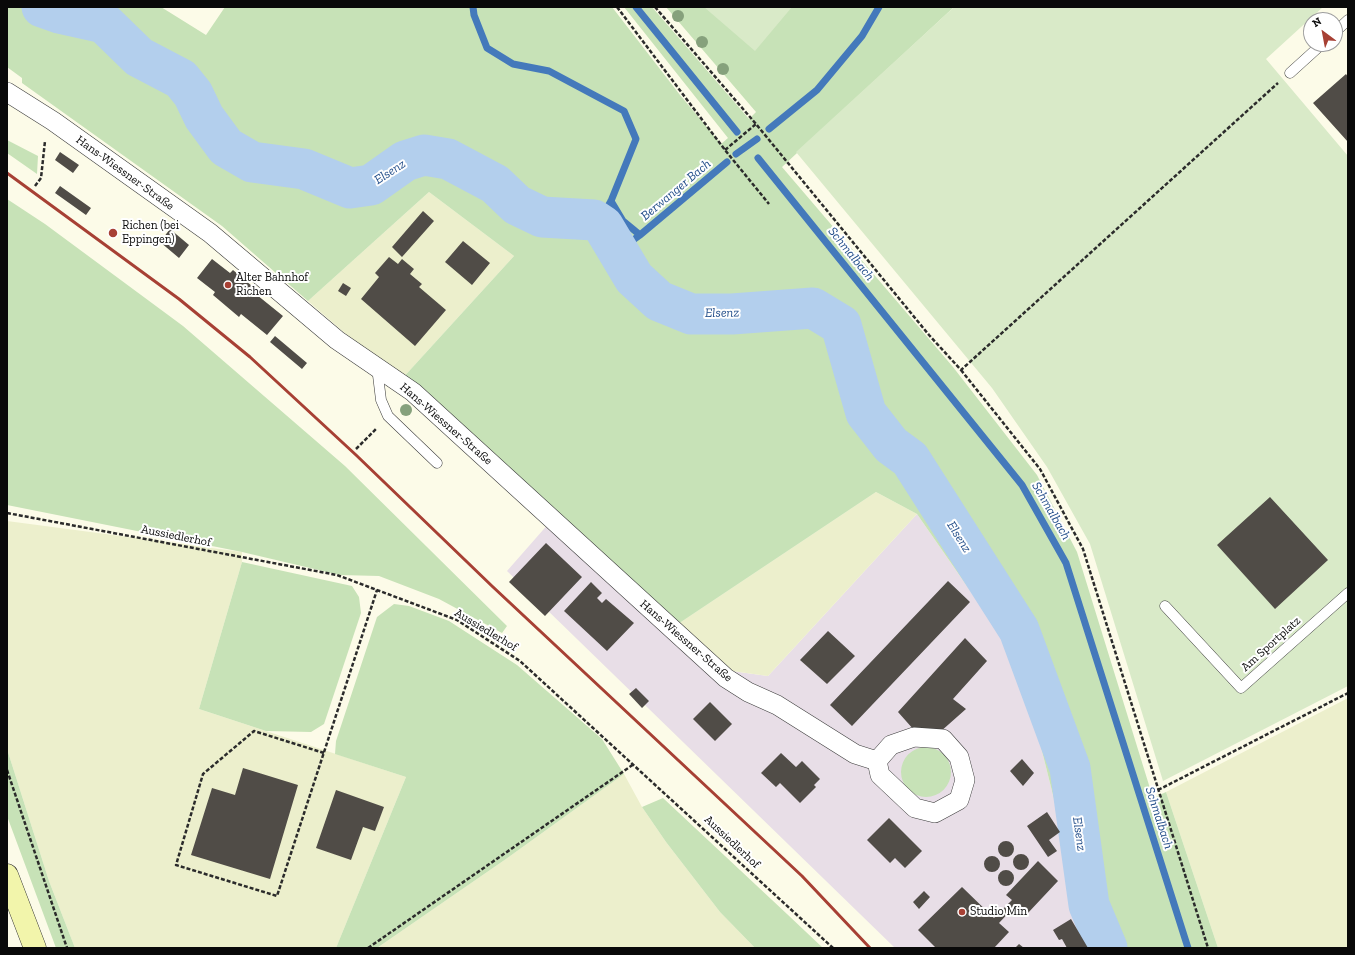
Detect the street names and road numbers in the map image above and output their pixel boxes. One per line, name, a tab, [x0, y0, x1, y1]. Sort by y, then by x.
street label: Hans-Wiessner-Straße	[73, 133, 177, 213]
street label: Hans-Wiessner-Straße	[397, 380, 495, 468]
street label: Aussiedlerhof	[140, 522, 212, 550]
street label: Hans-Wiessner-Straße	[637, 597, 735, 685]
street label: Aussiedlerhof	[452, 606, 520, 654]
street label: Am Sportplatz	[1238, 614, 1304, 674]
street label: Aussiedlerhof	[701, 813, 763, 871]

